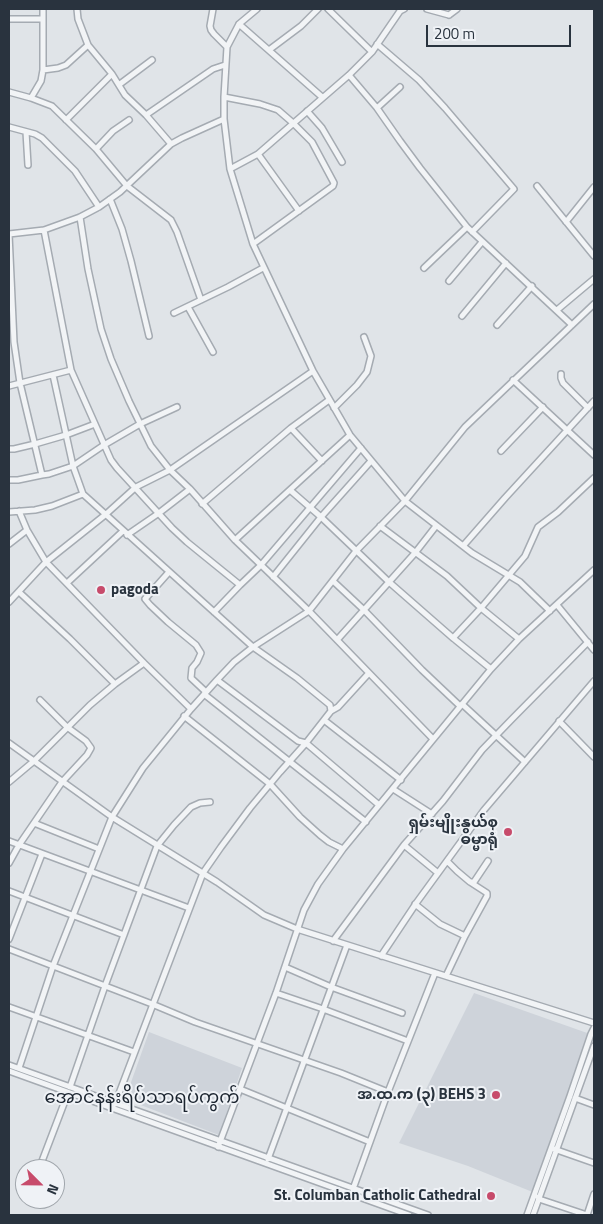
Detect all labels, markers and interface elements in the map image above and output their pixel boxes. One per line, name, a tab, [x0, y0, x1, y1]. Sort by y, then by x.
scale bar	[428, 15, 573, 47]
text: 200 m	[434, 22, 475, 45]
place label: pagoda	[111, 581, 159, 599]
marker: pagoda	[95, 584, 107, 596]
place label: ရှမ်းမျိုးနွယ်စု ဓမ္မာရုံ	[408, 814, 498, 849]
marker: ရှမ်းမျိုးနွယ်စု ဓမ္မာရုံ	[502, 826, 514, 838]
place label: အ.ထ.က (၃) BEHS 3	[357, 1086, 486, 1104]
district label: အောင်နန်းရိပ်သာရပ်ကွက်	[44, 1088, 240, 1110]
marker: အ.ထ.က (၃) BEHS 3	[490, 1089, 502, 1101]
north arrow	[15, 1159, 65, 1209]
text: N	[42, 1181, 65, 1198]
place label: St. Columban Catholic Cathedral	[274, 1187, 481, 1205]
marker: St. Columban Catholic Cathedral	[485, 1190, 497, 1202]

